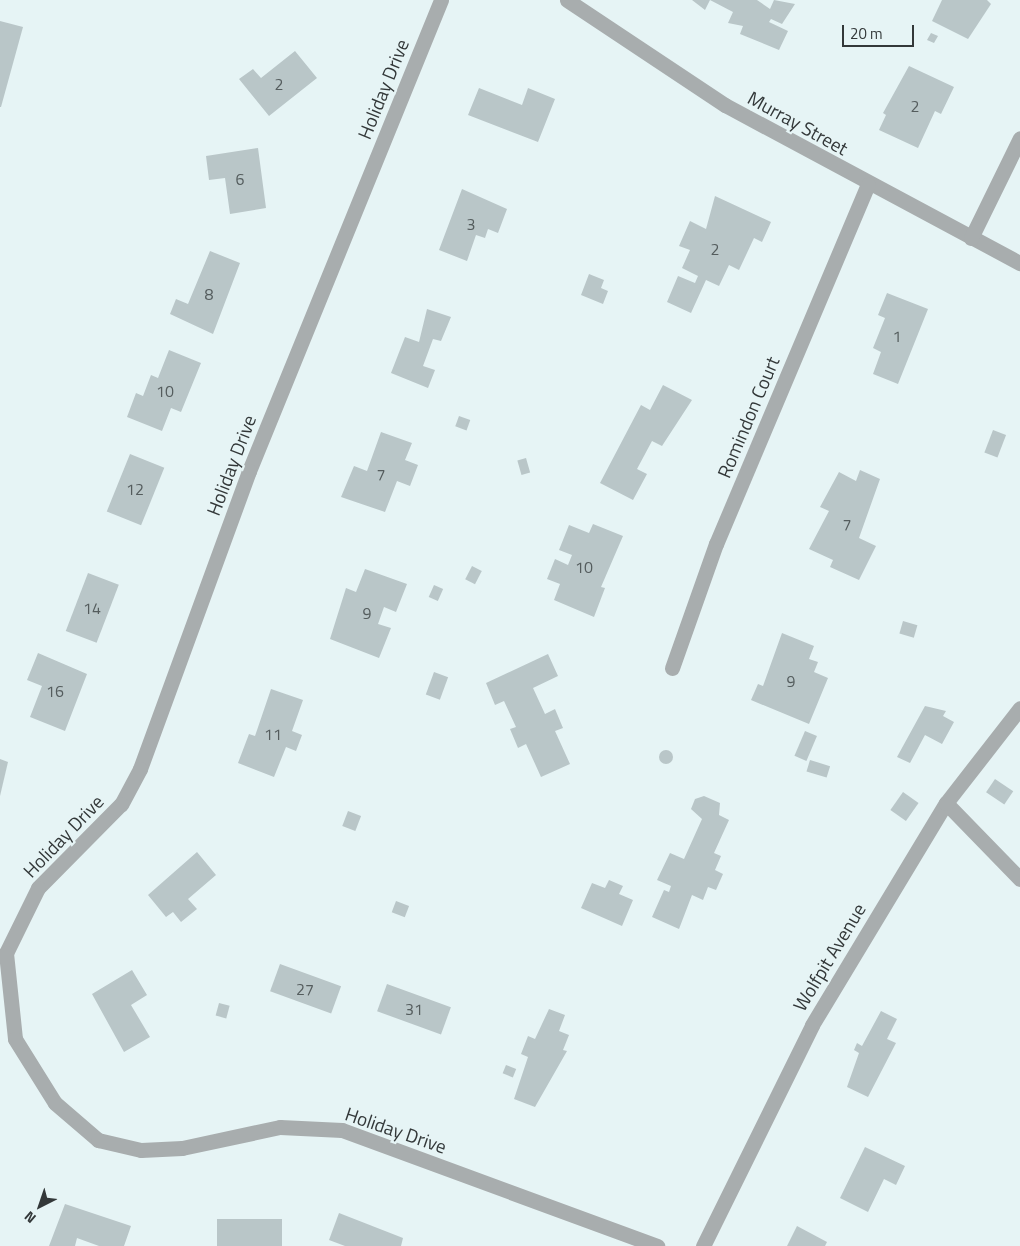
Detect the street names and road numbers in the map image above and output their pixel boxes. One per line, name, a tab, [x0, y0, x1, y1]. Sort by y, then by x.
street label: Holiday Drive	[353, 36, 413, 142]
street label: Murray Street	[744, 86, 852, 160]
street label: Romindon Court	[712, 353, 784, 481]
street label: Holiday Drive	[201, 412, 261, 518]
street label: Holiday Drive	[18, 790, 108, 882]
street label: Wolfpit Avenue	[788, 899, 870, 1015]
street label: Holiday Drive	[342, 1102, 450, 1158]

